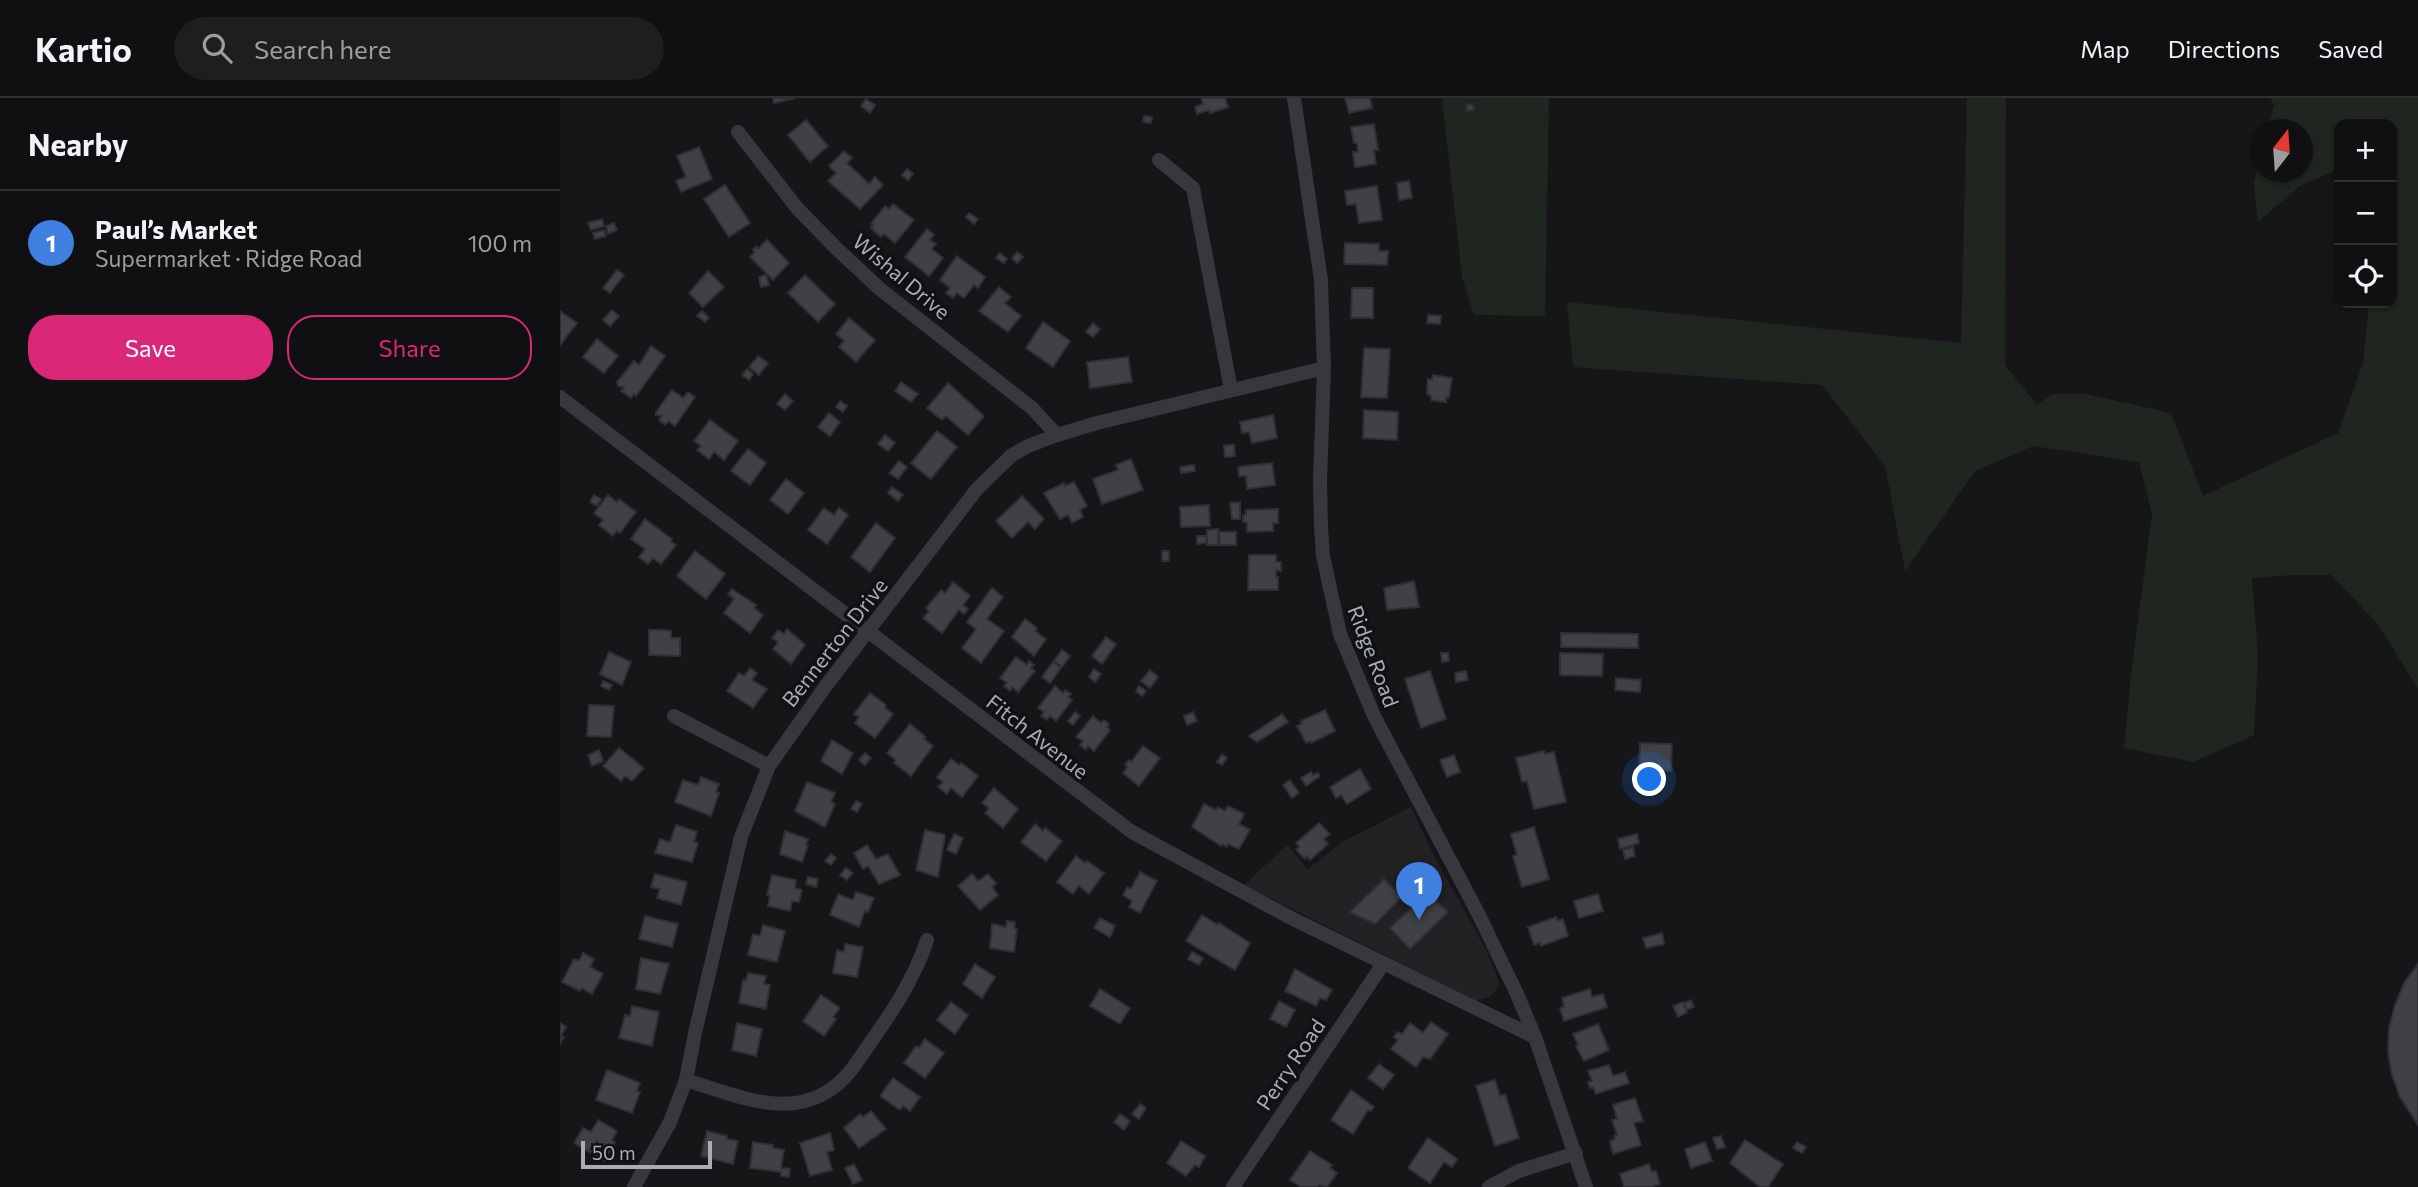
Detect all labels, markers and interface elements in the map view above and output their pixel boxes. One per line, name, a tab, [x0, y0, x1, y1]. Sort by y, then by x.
search box	[174, 17, 664, 80]
text: Kartio	[35, 28, 132, 69]
icon: search	[198, 29, 236, 67]
text: Search here	[254, 33, 391, 64]
text: Map	[2080, 34, 2130, 63]
text: Directions	[2168, 34, 2280, 63]
text: Saved	[2318, 34, 2383, 63]
north arrow	[2250, 119, 2313, 182]
map controls	[2334, 119, 2397, 308]
button: +	[2334, 119, 2397, 182]
text: Nearby	[28, 125, 128, 162]
button: −	[2334, 182, 2397, 245]
text: Paul’s Market	[95, 213, 257, 244]
street label: Wishal Drive	[848, 228, 956, 324]
text: 1	[46, 229, 56, 257]
text: 100 m	[468, 229, 532, 257]
text: Supermarket · Ridge Road	[95, 244, 362, 272]
button: locate	[2334, 245, 2397, 308]
button: Save	[28, 315, 273, 380]
button: Share	[287, 315, 532, 380]
street label: Bennerton Drive	[776, 573, 892, 711]
street label: Ridge Road	[1343, 602, 1405, 710]
street label: Fitch Avenue	[982, 688, 1094, 784]
your location	[1632, 762, 1666, 796]
pin: 1	[1396, 862, 1442, 920]
street label: Perry Road	[1250, 1014, 1330, 1114]
scale bar	[581, 1138, 712, 1170]
text: 50 m	[592, 1141, 636, 1164]

